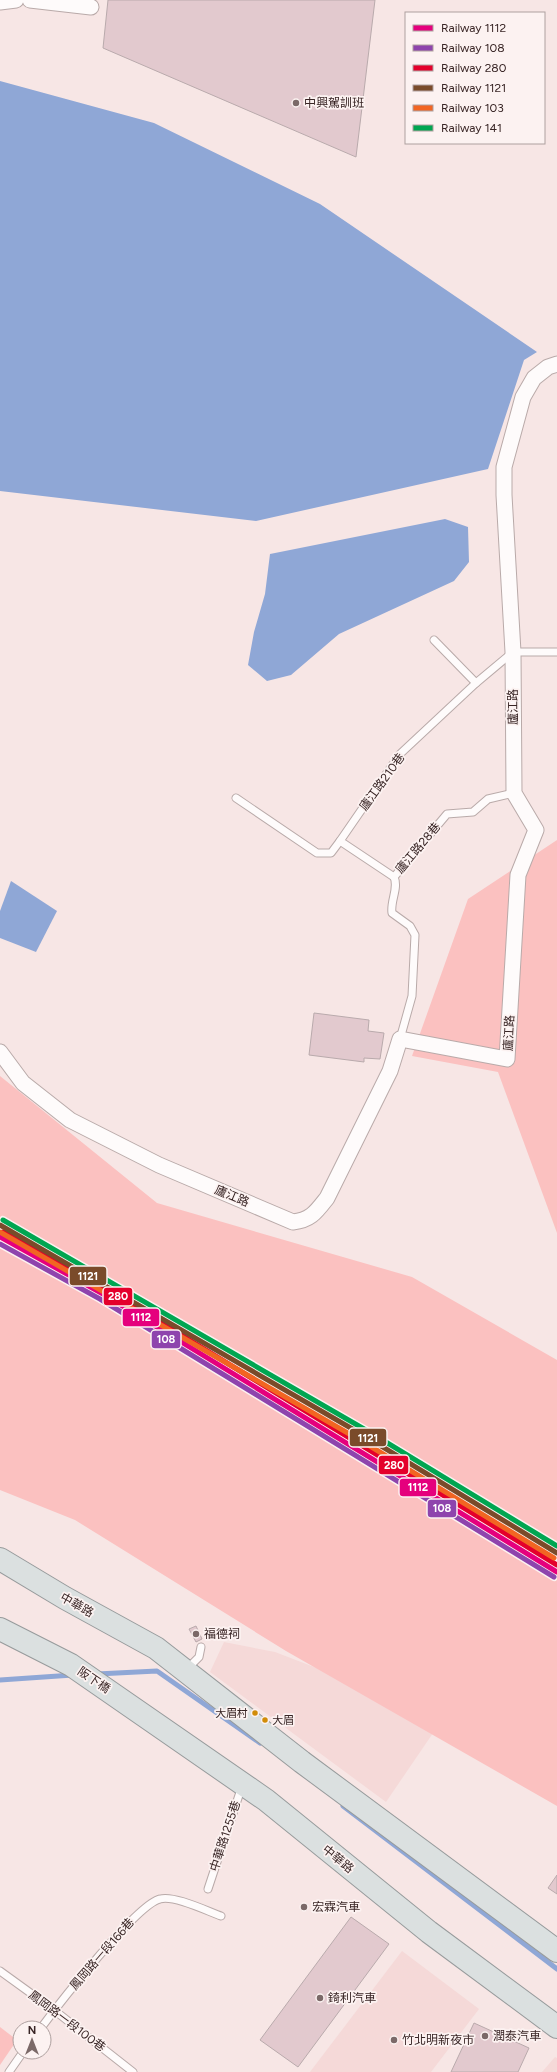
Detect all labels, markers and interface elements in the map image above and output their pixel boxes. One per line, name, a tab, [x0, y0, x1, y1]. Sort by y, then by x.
legend	[405, 12, 545, 144]
text: Railway 1112	[441, 21, 506, 35]
text: Railway 108	[441, 41, 505, 55]
text: Railway 280	[441, 61, 507, 75]
text: Railway 1121	[441, 81, 506, 95]
place label: 中興駕訓班	[304, 96, 364, 110]
marker: 中興駕訓班	[291, 98, 301, 108]
text: Railway 103	[441, 101, 504, 115]
text: Railway 141	[441, 121, 502, 135]
street label: 廬江路	[506, 689, 520, 725]
street label: 廬江路210巷	[357, 751, 407, 813]
street label: 廬江路28巷	[393, 820, 443, 876]
street label: 廬江路	[501, 1015, 517, 1051]
street label: 廬江路	[213, 1183, 251, 1209]
line badge: 1121	[69, 1266, 107, 1286]
text: 1121	[78, 1270, 98, 1283]
line badge: 280	[103, 1287, 133, 1306]
text: 280	[108, 1290, 128, 1303]
line badge: 1112	[122, 1308, 160, 1327]
text: 1112	[131, 1311, 151, 1324]
line badge: 108	[151, 1330, 181, 1349]
text: 108	[157, 1333, 176, 1346]
line badge: 1121	[349, 1428, 387, 1447]
text: 1121	[358, 1432, 378, 1445]
line badge: 280	[378, 1455, 409, 1475]
text: 280	[384, 1459, 404, 1472]
line badge: 1112	[399, 1478, 437, 1497]
text: 1112	[408, 1481, 428, 1494]
line badge: 108	[427, 1499, 457, 1518]
text: 108	[433, 1502, 452, 1515]
street label: 中華路	[58, 1590, 96, 1620]
place label: 福德祠	[204, 1627, 240, 1641]
marker: 福德祠	[191, 1629, 201, 1639]
street label: 阪下橋	[75, 1664, 113, 1696]
place label: 大眉村	[215, 1707, 248, 1720]
marker: 大眉村	[250, 1708, 260, 1718]
place label: 大眉	[272, 1714, 294, 1727]
marker: 大眉	[260, 1715, 270, 1725]
street label: 中華路1255巷	[207, 1799, 243, 1873]
street label: 中華路	[320, 1842, 356, 1876]
place label: 宏霖汽車	[312, 1900, 360, 1914]
marker: 宏霖汽車	[299, 1902, 309, 1912]
street label: 鳳岡路一段166巷	[67, 1915, 137, 1993]
street label: 鳳岡路一段100巷	[26, 1988, 108, 2054]
place label: 錡利汽車	[328, 1991, 376, 2005]
marker: 錡利汽車	[315, 1993, 325, 2003]
north arrow	[12, 2020, 52, 2060]
text: N	[28, 2024, 36, 2037]
place label: 潤泰汽車	[493, 2029, 541, 2043]
marker: 潤泰汽車	[480, 2031, 490, 2041]
place label: 竹北明新夜市	[402, 2033, 474, 2047]
marker: 竹北明新夜市	[389, 2035, 399, 2045]

